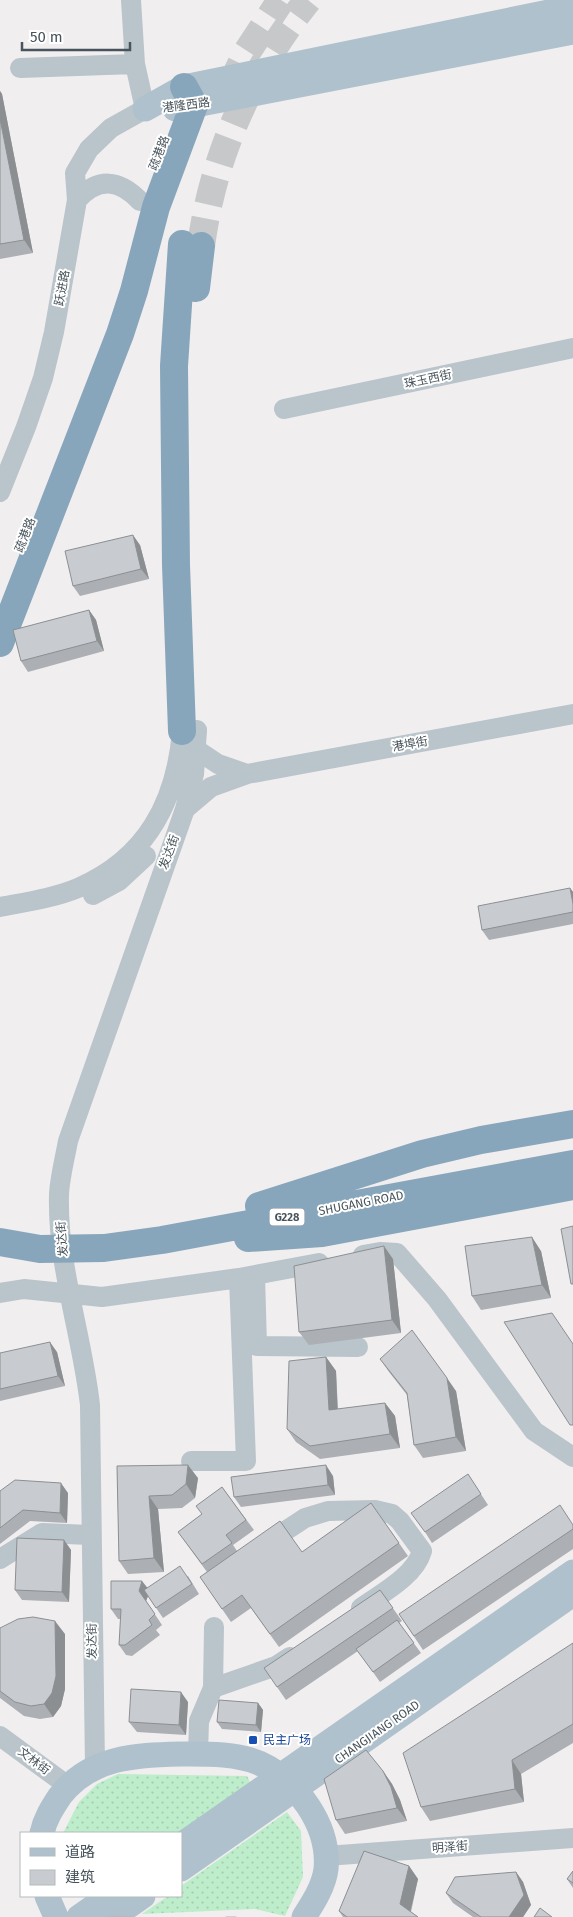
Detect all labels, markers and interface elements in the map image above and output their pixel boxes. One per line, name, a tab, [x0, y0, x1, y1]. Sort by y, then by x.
scale bar	[22, 20, 130, 52]
text: 50 m	[30, 28, 63, 46]
street label: 港隆西路	[161, 95, 211, 115]
street label: 疏港路	[146, 134, 172, 172]
street label: 跃进路	[52, 269, 72, 307]
street label: 珠玉西街	[403, 367, 453, 391]
street label: 疏港路	[12, 516, 38, 554]
street label: 港埠街	[391, 734, 429, 754]
street label: 发达街	[156, 833, 182, 871]
street label: SHUGANG ROAD	[317, 1188, 405, 1218]
road number: G228	[270, 1208, 304, 1226]
street label: 发达街	[53, 1220, 71, 1258]
street label: 发达街	[85, 1623, 99, 1659]
street label: CHANGJIANG ROAD	[332, 1697, 422, 1767]
place label: 民主广场	[263, 1733, 311, 1747]
marker: 民主广场	[247, 1734, 259, 1746]
street label: 文林街	[15, 1745, 53, 1777]
legend	[20, 1832, 182, 1897]
street label: 明泽街	[432, 1839, 468, 1855]
text: 道路	[65, 1843, 95, 1861]
text: 建筑	[65, 1868, 95, 1886]

